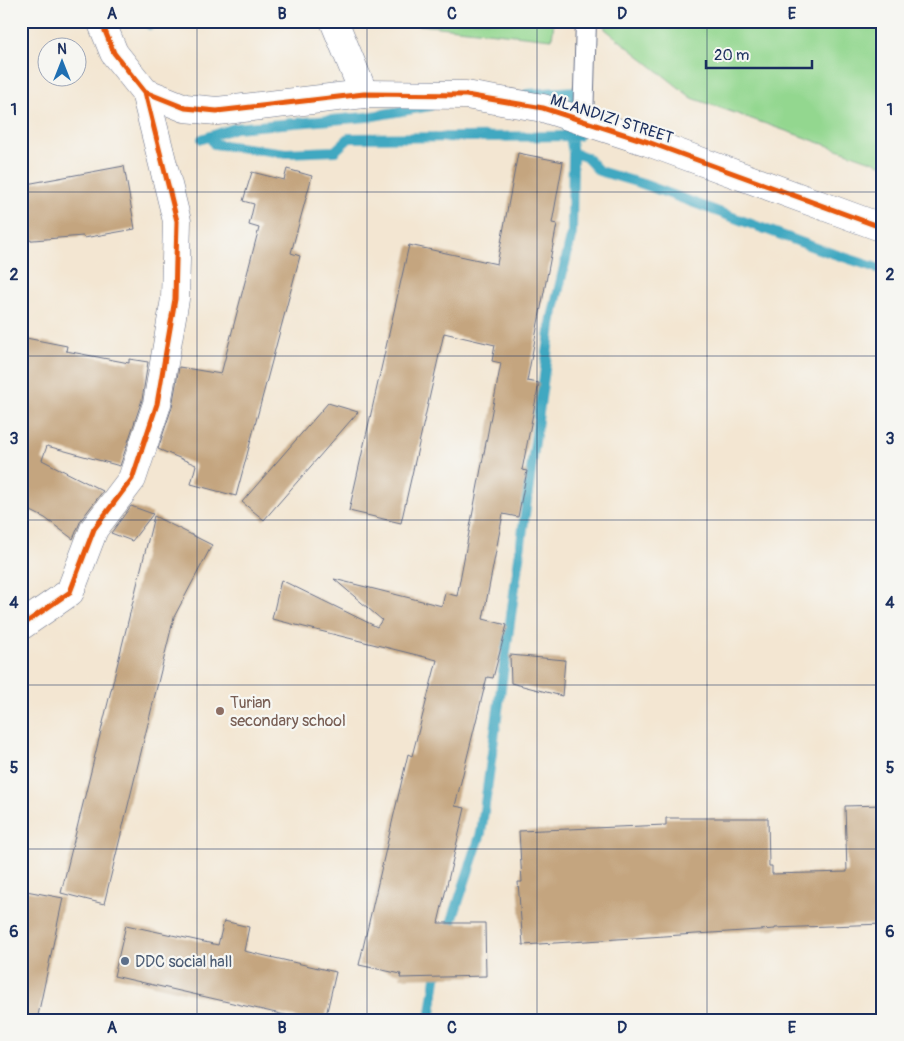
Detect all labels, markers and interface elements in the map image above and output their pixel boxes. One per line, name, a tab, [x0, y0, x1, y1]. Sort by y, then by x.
text: A	[107, 4, 118, 24]
text: B	[277, 4, 287, 24]
text: C	[447, 4, 457, 24]
text: D	[617, 4, 627, 24]
text: E	[788, 4, 797, 24]
north arrow	[38, 38, 88, 88]
scale bar	[706, 38, 813, 70]
text: N	[57, 41, 67, 58]
text: 20 m	[714, 46, 749, 65]
street label: MLANDIZI STREET	[548, 90, 676, 148]
text: 1	[11, 100, 17, 120]
text: 1	[887, 100, 893, 120]
text: 2	[10, 265, 19, 285]
text: 2	[886, 265, 895, 285]
text: 3	[10, 429, 19, 449]
text: 3	[886, 429, 895, 449]
text: 4	[9, 593, 19, 613]
text: 4	[885, 593, 895, 613]
place label: Turian secondary school	[230, 693, 346, 731]
marker: Turian secondary school	[214, 705, 226, 717]
text: 5	[10, 758, 19, 778]
text: 5	[886, 758, 895, 778]
text: 6	[9, 922, 19, 942]
text: 6	[885, 922, 895, 942]
place label: DDC social hall	[135, 952, 232, 972]
marker: DDC social hall	[119, 955, 131, 967]
text: A	[107, 1018, 118, 1038]
text: B	[277, 1018, 287, 1038]
text: C	[447, 1018, 457, 1038]
text: D	[617, 1018, 627, 1038]
text: E	[788, 1018, 797, 1038]

